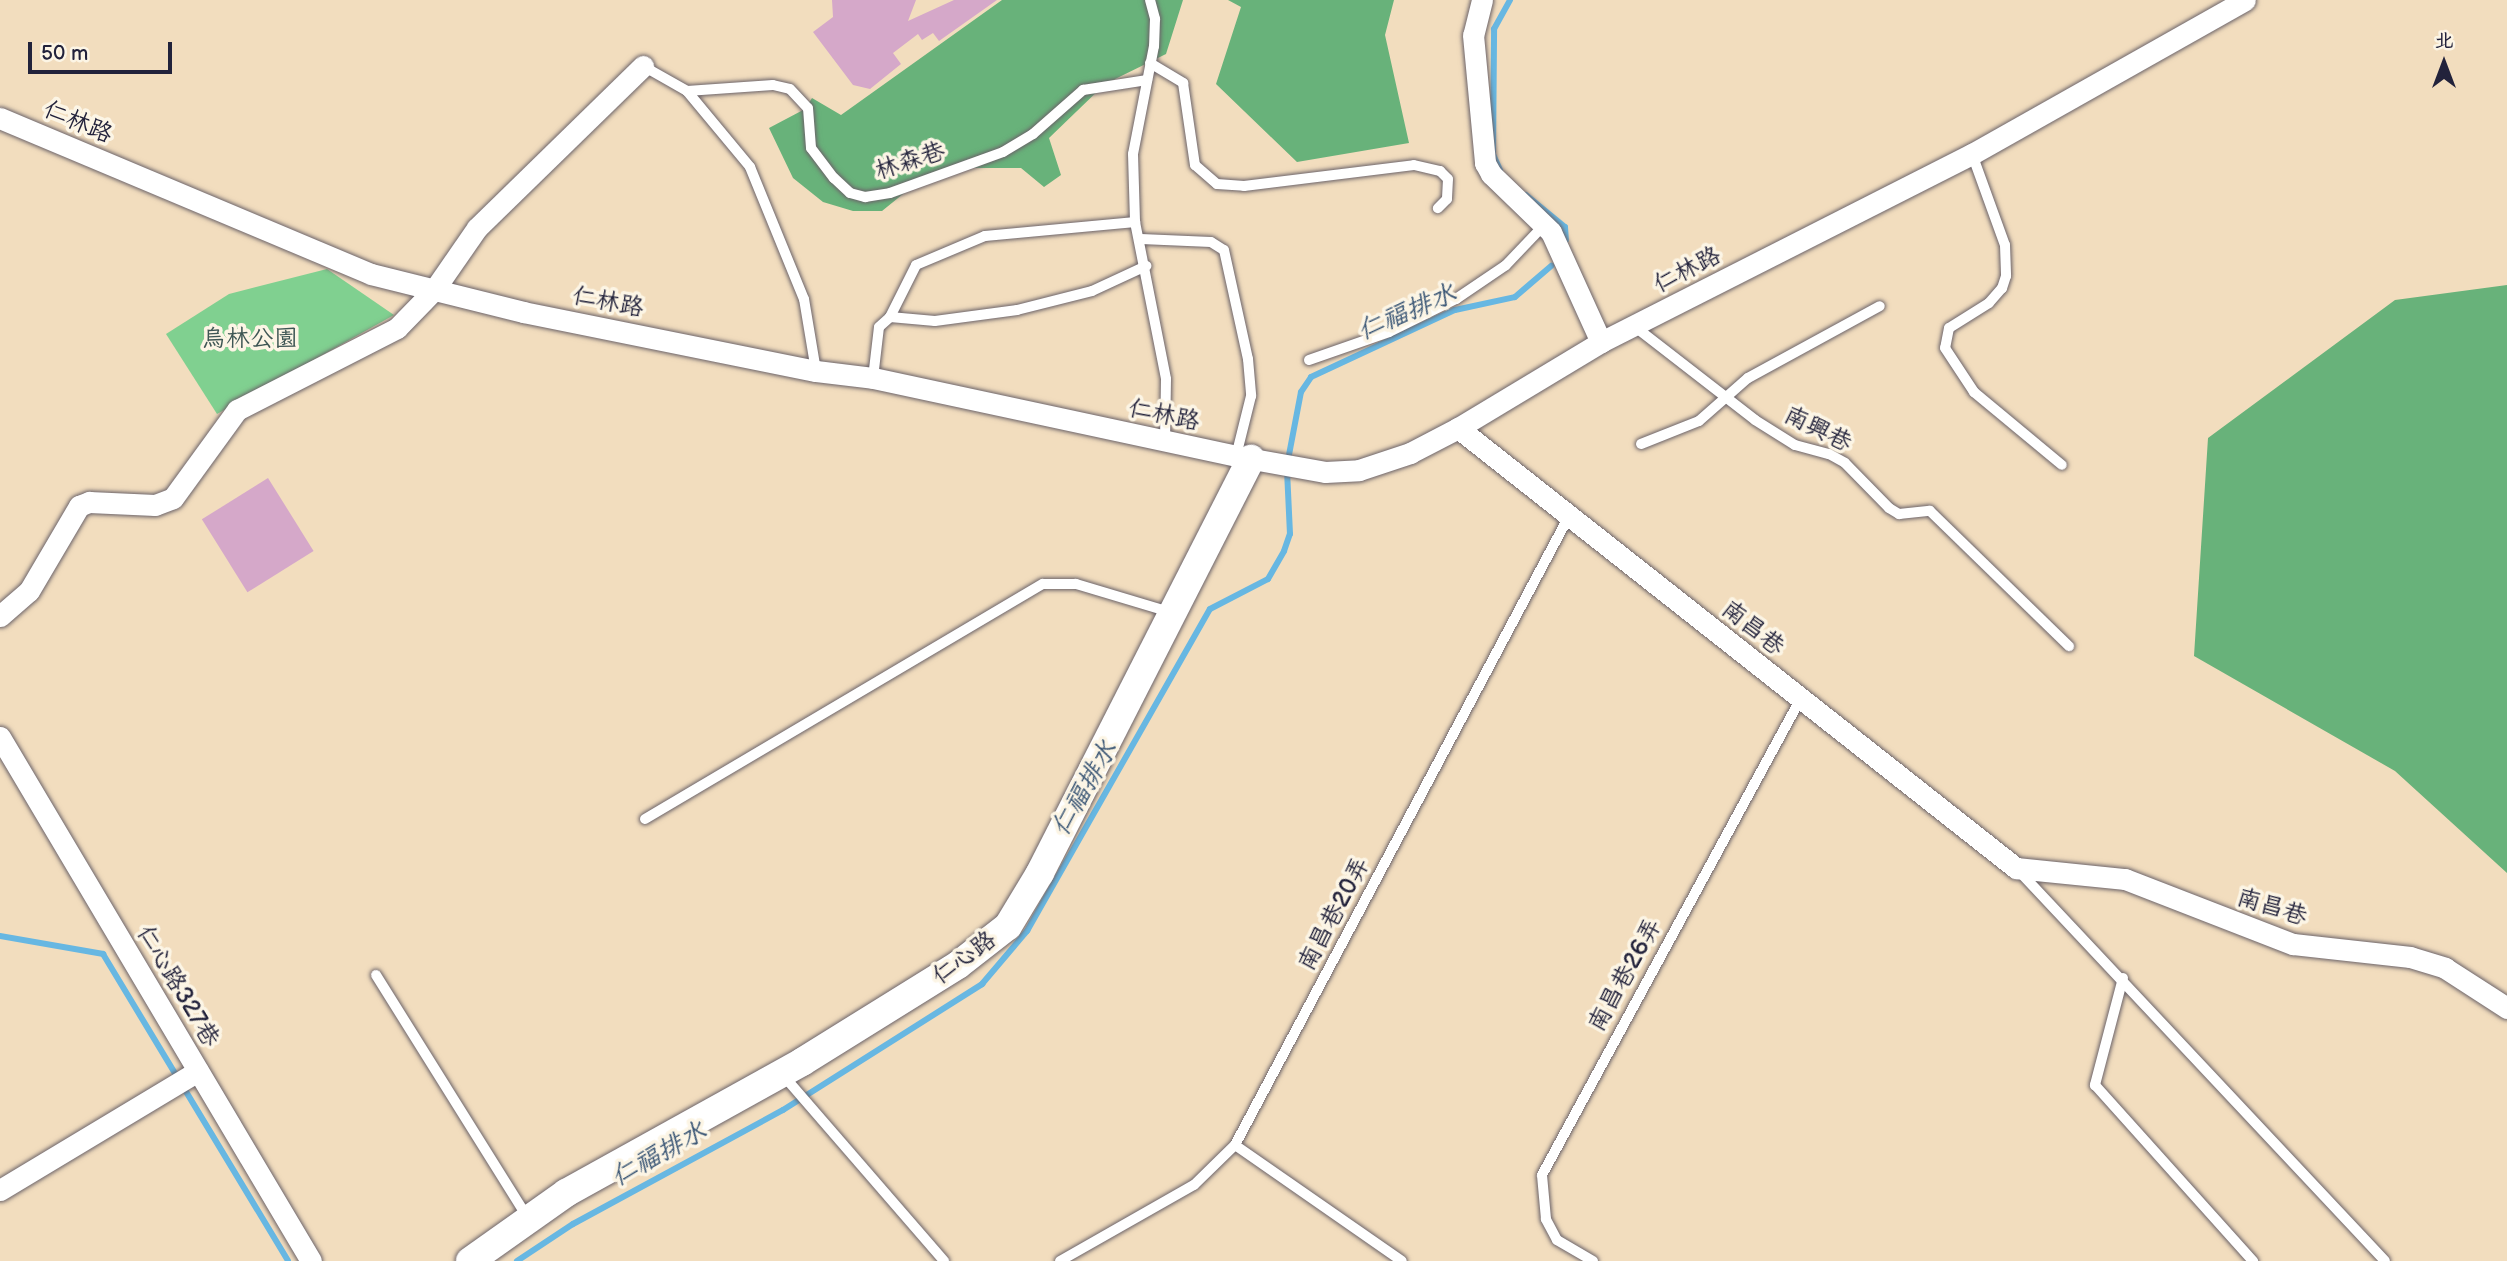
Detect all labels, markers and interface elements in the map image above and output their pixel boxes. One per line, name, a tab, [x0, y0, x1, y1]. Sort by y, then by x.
scale bar	[32, 28, 175, 72]
north arrow	[2409, 28, 2479, 98]
text: 北	[2434, 30, 2454, 53]
text: 50 m	[41, 41, 88, 66]
street label: 仁林路	[39, 95, 117, 149]
street label: 林森巷	[871, 136, 949, 186]
street label: 仁林路	[1648, 241, 1726, 299]
water label: 仁福排水	[1353, 278, 1461, 348]
street label: 仁林路	[570, 281, 646, 323]
park label: 烏林公園	[202, 325, 298, 353]
street label: 仁林路	[1126, 393, 1202, 437]
street label: 南興巷	[1779, 400, 1857, 458]
street label: 南昌巷	[1716, 594, 1790, 662]
water label: 仁福排水	[1045, 736, 1125, 842]
street label: 南昌巷20弄	[1292, 852, 1376, 976]
street label: 南昌巷	[2233, 883, 2311, 931]
street label: 南昌巷26弄	[1582, 913, 1668, 1037]
street label: 仁心路327巷	[130, 920, 226, 1052]
street label: 仁心路	[926, 925, 1002, 991]
water label: 仁福排水	[606, 1116, 712, 1194]

